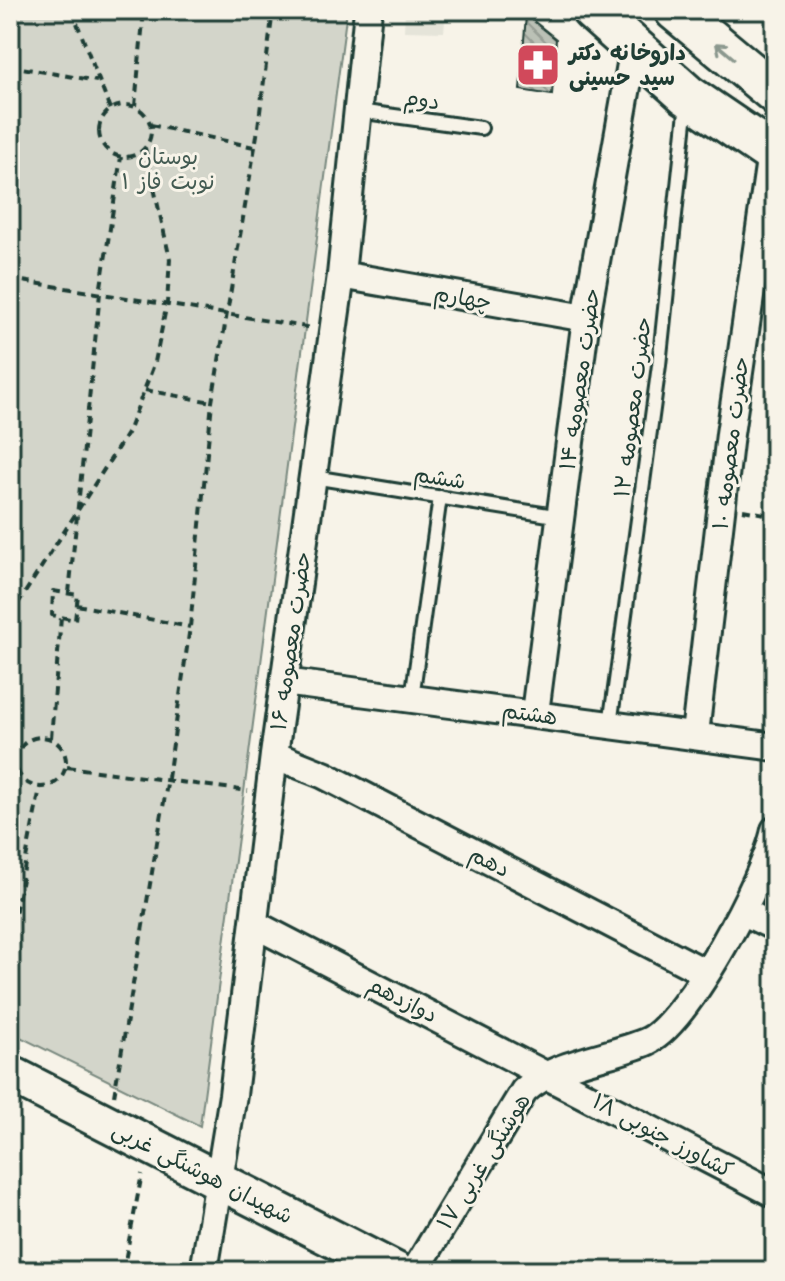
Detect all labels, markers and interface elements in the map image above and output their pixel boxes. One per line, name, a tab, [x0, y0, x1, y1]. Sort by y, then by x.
place label: داروخانه دکتر سید حسینی	[567, 38, 686, 94]
pharmacy icon: داروخانه دکتر سید حسینی	[514, 41, 562, 89]
one-way arrow	[715, 42, 736, 60]
street label: دوم	[402, 83, 442, 119]
park label: بوستان نوبت فاز ۱	[121, 142, 215, 198]
street label: چهارم	[431, 278, 494, 319]
street label: حضرت معصومه ۱۴	[552, 286, 609, 472]
street label: حضرت معصومه ۱۲	[607, 315, 660, 499]
street label: حضرت معصومه ۱۰	[705, 355, 757, 532]
street label: ششم	[412, 459, 468, 498]
street label: حضرت معصومه ۱۶	[264, 550, 319, 733]
street label: هشتم	[500, 695, 560, 734]
street label: دهم	[464, 839, 515, 886]
street label: دوازدهم	[362, 970, 443, 1031]
street label: کشاورز جنوبی ۱۸	[586, 1086, 738, 1186]
street label: هوشنگی غربی ۱۷	[430, 1088, 539, 1236]
street label: شهیدان هوشنگی غربی	[107, 1114, 298, 1232]

